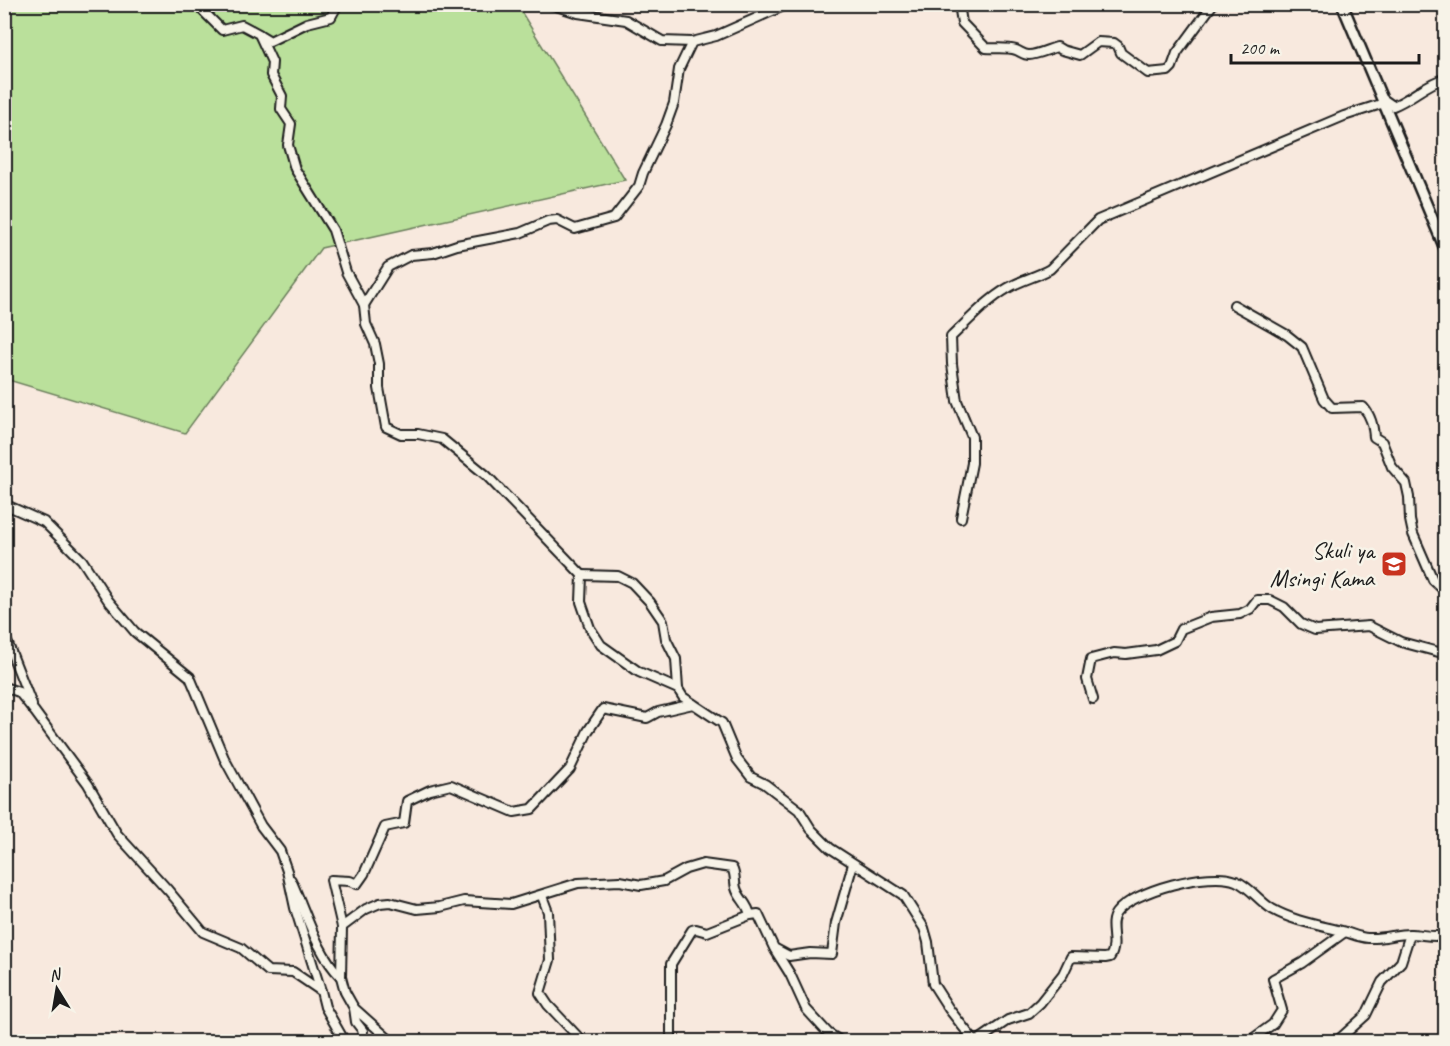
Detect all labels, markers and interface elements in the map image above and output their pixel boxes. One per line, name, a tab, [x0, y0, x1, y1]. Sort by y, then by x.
scale bar	[1231, 27, 1418, 65]
text: 200 m	[1240, 37, 1281, 59]
place label: Skuli ya Msingi Kama	[1270, 535, 1376, 593]
school or university icon: Skuli ya Msingi Kama	[1379, 549, 1409, 579]
north arrow	[27, 959, 87, 1019]
text: N	[48, 964, 64, 986]

